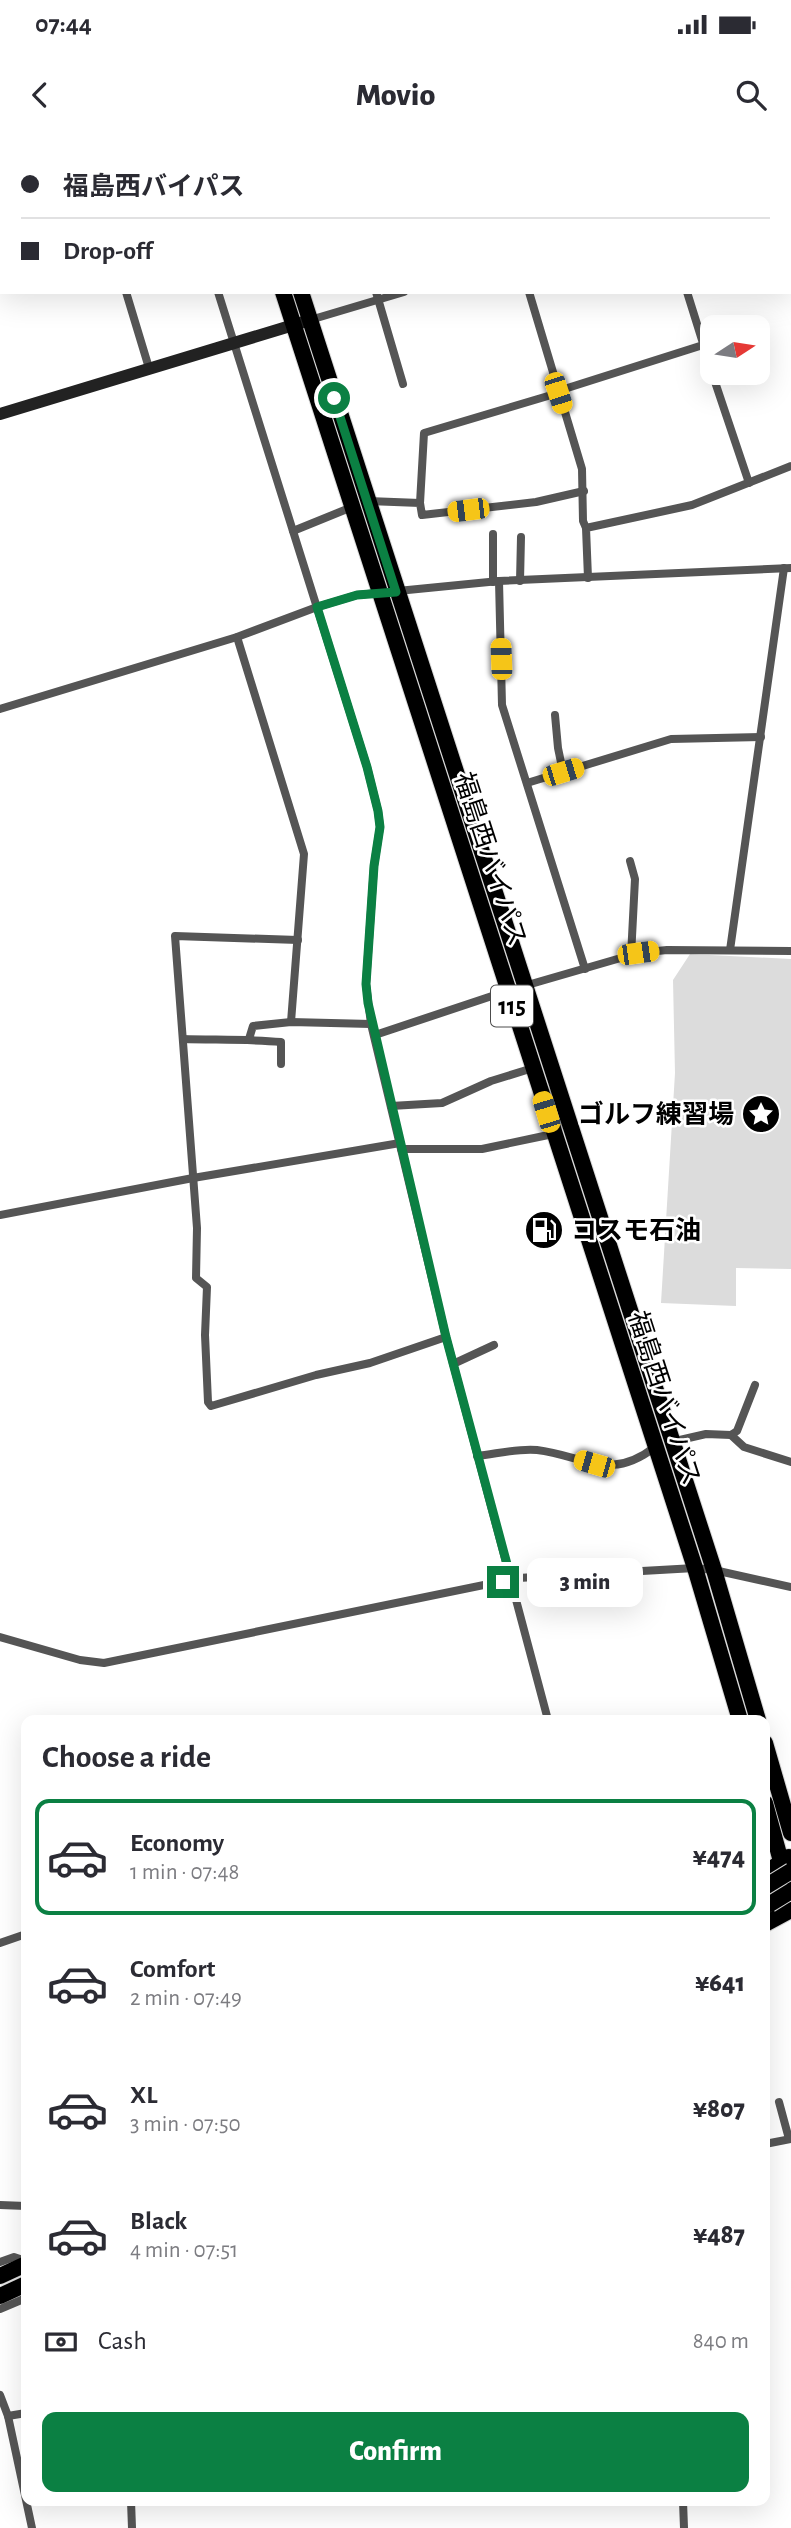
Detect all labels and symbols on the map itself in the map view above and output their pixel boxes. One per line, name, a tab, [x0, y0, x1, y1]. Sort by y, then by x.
north arrow	[700, 315, 770, 385]
car	[542, 370, 575, 416]
route start	[318, 382, 350, 414]
car	[446, 497, 491, 523]
car	[490, 638, 513, 680]
car	[540, 756, 587, 788]
street label: 福島西バイパス	[450, 768, 532, 950]
car	[616, 940, 661, 966]
road number: 115	[491, 986, 533, 1026]
car	[530, 1089, 563, 1135]
place icon: ゴルフ練習場	[740, 1093, 782, 1135]
place label: ゴルフ練習場	[578, 1100, 734, 1128]
fuel station icon: コスモ石油	[523, 1209, 565, 1251]
place label: コスモ石油	[571, 1216, 701, 1244]
street label: 福島西バイパス	[624, 1307, 706, 1489]
car	[571, 1448, 618, 1480]
callout: 3 min	[528, 1558, 643, 1606]
route end	[487, 1566, 519, 1598]

